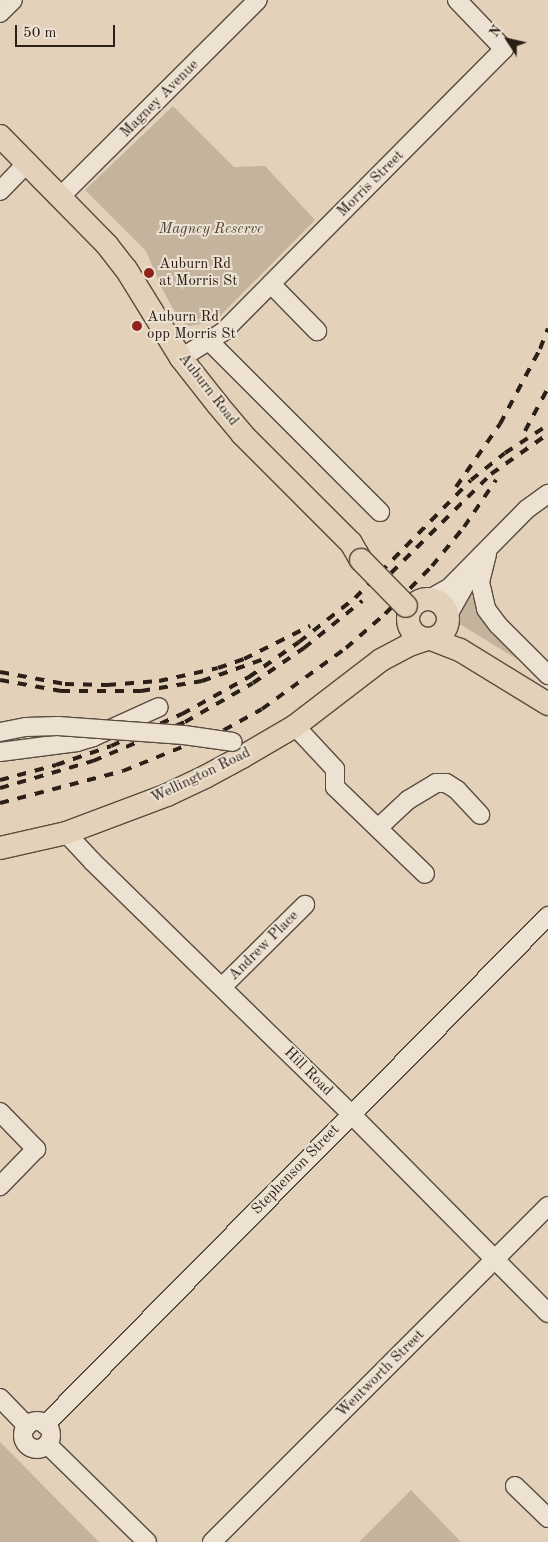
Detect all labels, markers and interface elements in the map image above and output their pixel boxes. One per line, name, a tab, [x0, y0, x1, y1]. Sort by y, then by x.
scale bar	[18, 15, 118, 47]
north arrow	[483, 15, 533, 65]
text: N	[487, 23, 505, 40]
text: 50 m	[23, 26, 57, 41]
street label: Magney Avenue	[117, 56, 203, 142]
street label: Morris Street	[334, 147, 408, 221]
park label: Magney Reserve	[159, 221, 263, 239]
place label: Auburn Rd at Morris St	[159, 255, 237, 290]
marker: Auburn Rd at Morris St	[143, 267, 155, 279]
place label: Auburn Rd opp Morris St	[147, 308, 236, 343]
marker: Auburn Rd opp Morris St	[131, 320, 143, 332]
street label: Auburn Road	[174, 350, 242, 430]
street label: Wellington Road	[148, 744, 254, 808]
street label: Andrew Place	[225, 907, 303, 985]
street label: Hill Road	[280, 1044, 336, 1100]
street label: Stephenson Street	[248, 1121, 344, 1219]
street label: Wentworth Street	[333, 1326, 429, 1422]

